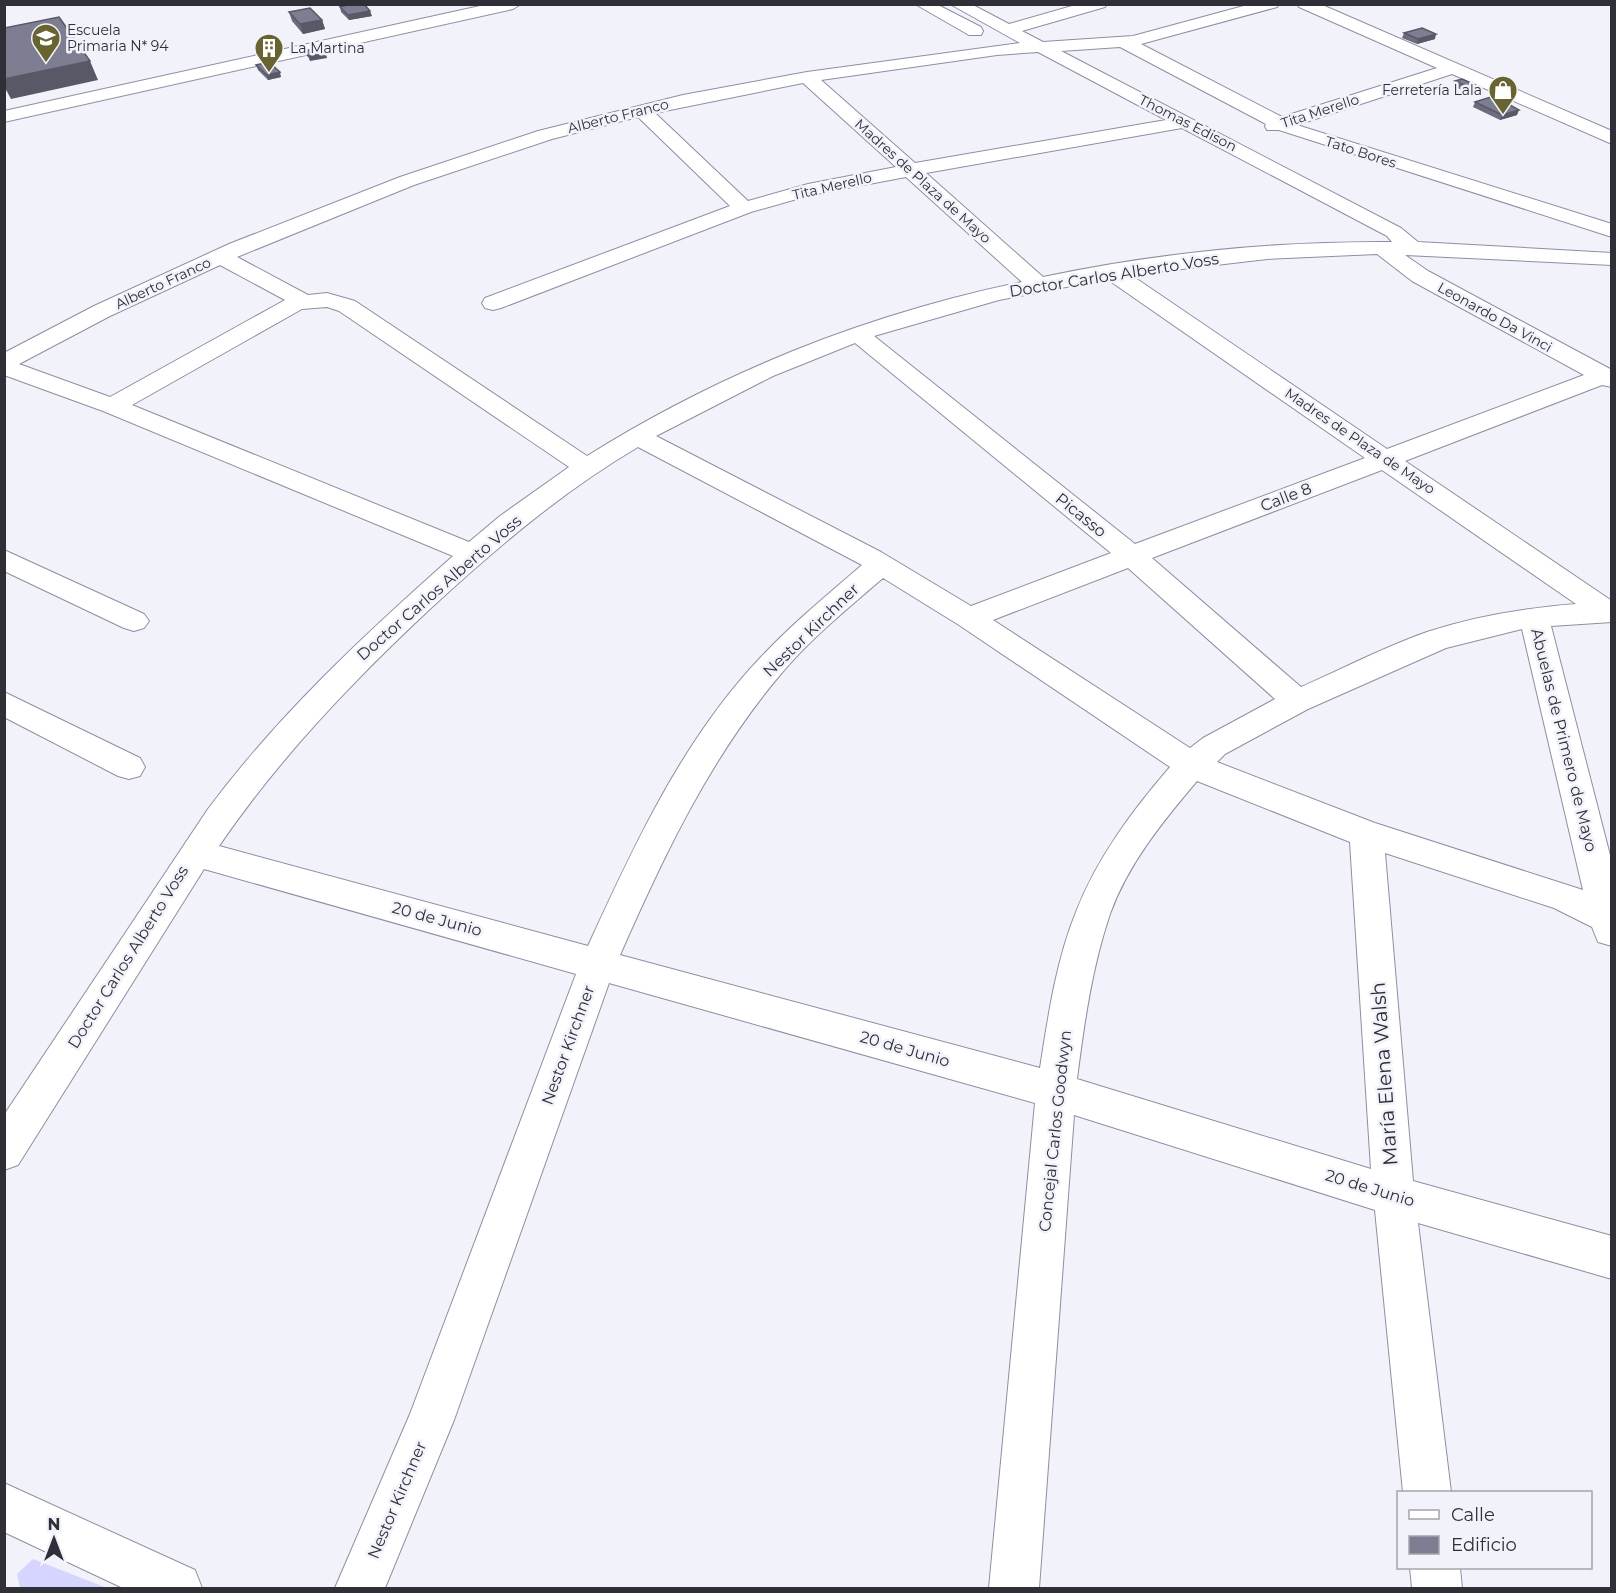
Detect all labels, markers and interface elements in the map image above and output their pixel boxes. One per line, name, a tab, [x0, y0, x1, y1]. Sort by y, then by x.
place label: Escuela Primaria N* 94	[67, 21, 169, 55]
school or university icon: Escuela Primaria N* 94	[30, 22, 62, 64]
building icon: La Martina	[253, 32, 285, 74]
place label: La Martina	[290, 39, 365, 57]
shop icon: Ferretería Lala	[1487, 74, 1519, 116]
place label: Ferretería Lala	[1382, 81, 1482, 99]
street label: Tita Merello	[1279, 90, 1362, 132]
street label: Thomas Edison	[1136, 91, 1240, 155]
street label: Alberto Franco	[566, 95, 671, 137]
street label: Madres de Plaza de Mayo	[851, 115, 995, 247]
street label: Tato Bores	[1323, 132, 1399, 172]
street label: Tita Merello	[790, 168, 874, 204]
street label: Doctor Carlos Alberto Voss	[1008, 249, 1220, 301]
street label: Alberto Franco	[112, 253, 214, 313]
street label: Leonardo Da Vinci	[1435, 278, 1555, 356]
street label: Madres de Plaza de Mayo	[1281, 384, 1439, 498]
street label: Calle 8	[1258, 479, 1314, 515]
street label: Picasso	[1052, 489, 1110, 541]
street label: Doctor Carlos Alberto Voss	[353, 511, 525, 665]
street label: Nestor Kirchner	[759, 579, 863, 681]
street label: Abuelas de Primero de Mayo	[1527, 626, 1601, 854]
street label: Doctor Carlos Alberto Voss	[64, 862, 192, 1052]
street label: 20 de Junio	[390, 898, 484, 940]
street label: María Elena Walsh	[1366, 981, 1402, 1167]
street label: Nestor Kirchner	[538, 983, 598, 1107]
street label: 20 de Junio	[858, 1027, 952, 1071]
street label: Concejal Carlos Goodwyn	[1035, 1029, 1075, 1233]
street label: 20 de Junio	[1323, 1165, 1417, 1211]
street label: Nestor Kirchner	[364, 1438, 430, 1562]
legend	[1397, 1491, 1592, 1569]
text: Calle	[1451, 1504, 1495, 1526]
north arrow	[24, 1509, 84, 1569]
text: N	[48, 1515, 60, 1534]
text: Edificio	[1451, 1534, 1517, 1556]

